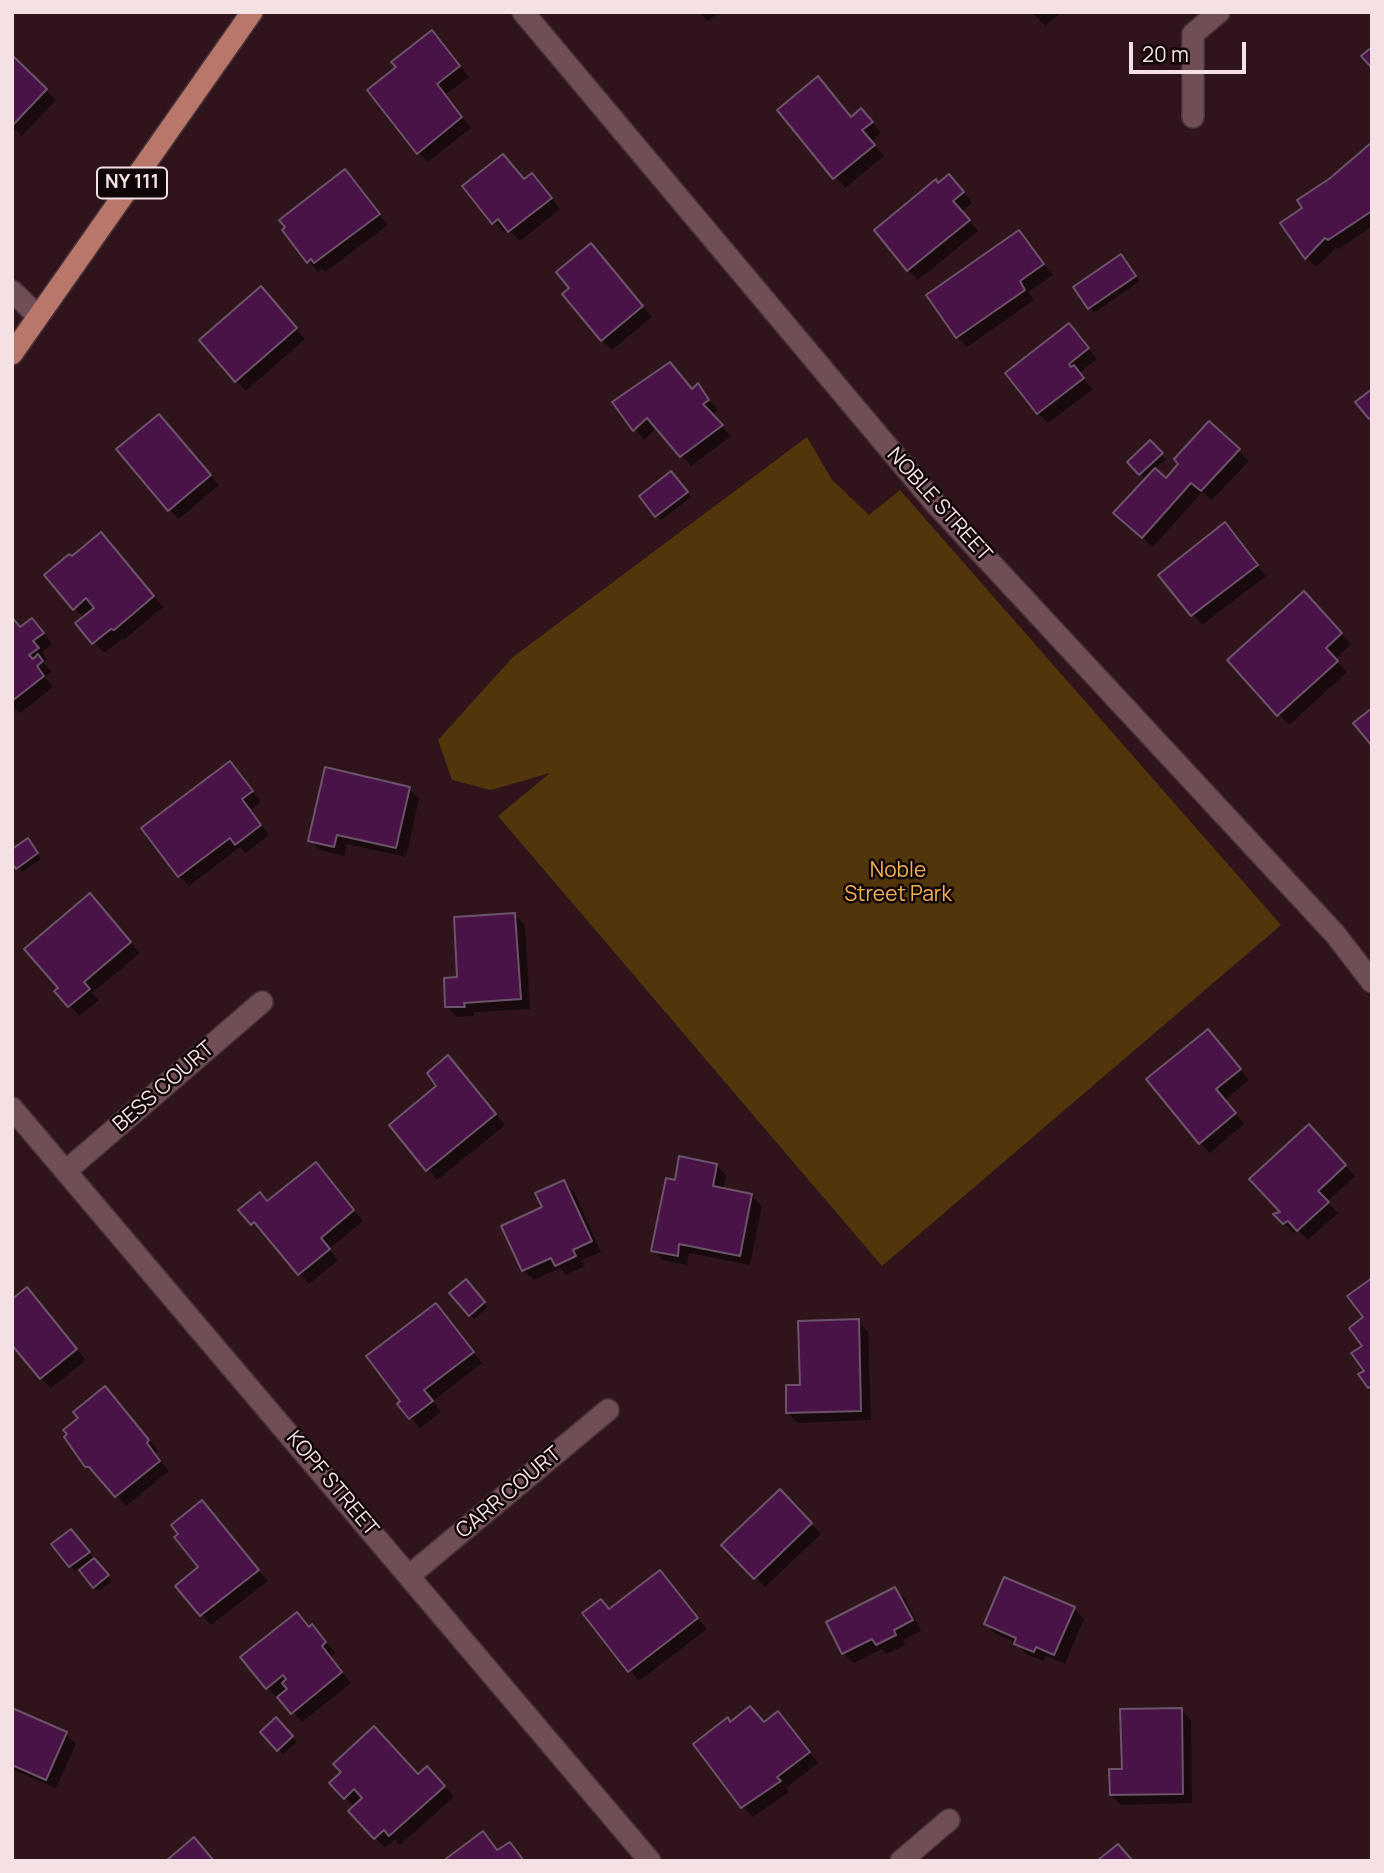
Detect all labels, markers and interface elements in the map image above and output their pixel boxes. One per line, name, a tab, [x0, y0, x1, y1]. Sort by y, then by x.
scale bar	[1132, 28, 1249, 72]
text: 20 m	[1142, 40, 1189, 68]
road number: NY 111	[97, 168, 167, 198]
street label: NOBLE STREET	[881, 443, 997, 567]
park label: Noble Street Park	[844, 858, 952, 908]
street label: BESS COURT	[108, 1036, 220, 1138]
street label: KOPF STREET	[281, 1426, 383, 1542]
street label: CARR COURT	[451, 1442, 567, 1544]

